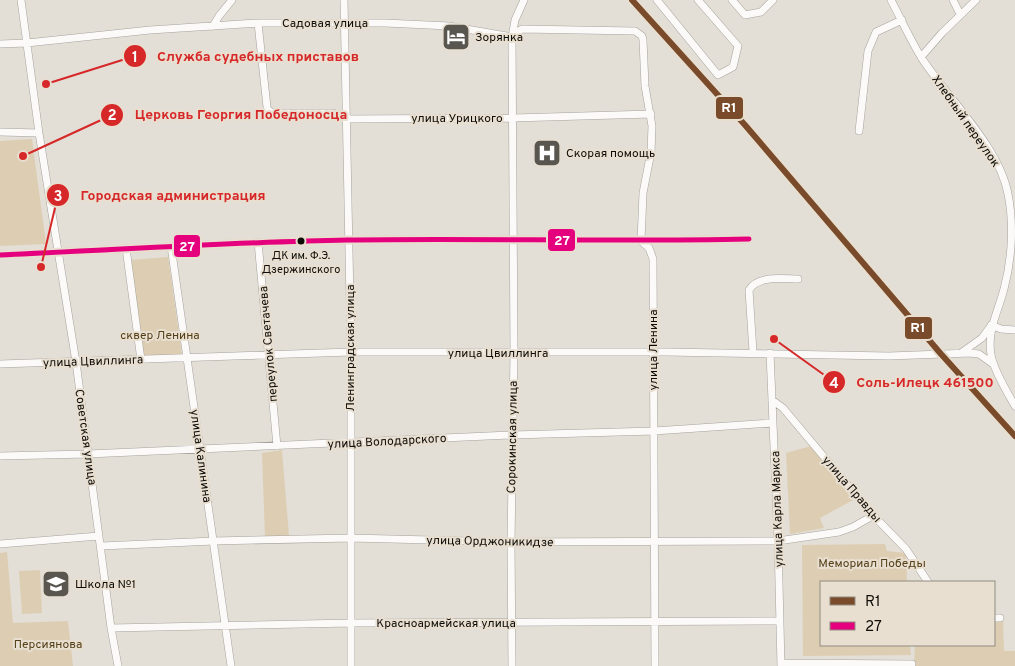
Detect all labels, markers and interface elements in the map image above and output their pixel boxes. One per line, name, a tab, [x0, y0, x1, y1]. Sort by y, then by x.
street label: Садовая улица	[282, 16, 368, 32]
hotel icon: Зорянка	[441, 22, 471, 52]
place label: Зорянка	[475, 30, 523, 46]
callout: Служба судебных приставов	[122, 42, 369, 71]
text: 1	[132, 49, 138, 68]
text: Служба судебных приставов	[157, 49, 359, 66]
street label: Хлебный переулок	[927, 73, 1003, 171]
line badge: R1	[715, 96, 744, 120]
callout: Церковь Георгия Победоносца	[100, 100, 357, 129]
text: R1	[721, 100, 737, 117]
text: 2	[107, 107, 117, 126]
text: Церковь Георгия Победоносца	[135, 107, 347, 124]
street label: улица Урицкого	[411, 111, 503, 127]
hospital icon: Скорая помощь	[532, 138, 562, 168]
place label: Скорая помощь	[566, 146, 655, 162]
callout: Городская администрация	[45, 181, 276, 210]
text: 3	[54, 188, 63, 207]
text: Городская администрация	[80, 188, 266, 205]
line badge: 27	[547, 228, 576, 252]
text: 27	[554, 233, 570, 250]
line badge: 27	[173, 234, 201, 258]
marker: ДК им. Ф.Э. Дзержинского	[296, 236, 306, 246]
text: 27	[179, 239, 195, 256]
place label: ДК им. Ф.Э. Дзержинского	[262, 249, 340, 277]
street label: Ленинградская улица	[343, 284, 359, 412]
street label: переулок Светачева	[256, 285, 282, 403]
street label: улица Ленина	[646, 310, 662, 390]
line badge: R1	[904, 316, 933, 340]
text: R1	[910, 320, 926, 337]
park label: сквер Ленина	[120, 328, 200, 344]
street label: улица Цвиллинга	[448, 346, 548, 362]
street label: улица Цвиллинга	[43, 352, 144, 372]
callout: Соль-Илецк 461500	[822, 368, 1004, 397]
text: 4	[829, 375, 839, 394]
text: Соль-Илецк 461500	[856, 375, 994, 392]
street label: Сорокинская улица	[504, 381, 522, 494]
street label: Советская улица	[70, 388, 100, 486]
street label: улица Калинина	[186, 409, 214, 504]
street label: улица Володарского	[327, 431, 447, 453]
street label: улица Карла Маркса	[768, 450, 788, 568]
street label: улица Правды	[818, 453, 885, 526]
street label: улица Орджоникидзе	[426, 533, 554, 551]
park label: Мемориал Победы	[818, 556, 926, 572]
school or university icon: Школа №1	[41, 569, 71, 599]
place label: Школа №1	[75, 577, 136, 593]
legend	[820, 581, 995, 646]
text: R1	[865, 593, 881, 612]
street label: Красноармейская улица	[376, 616, 516, 632]
text: 27	[865, 618, 882, 637]
park label: Персиянова	[14, 637, 82, 653]

